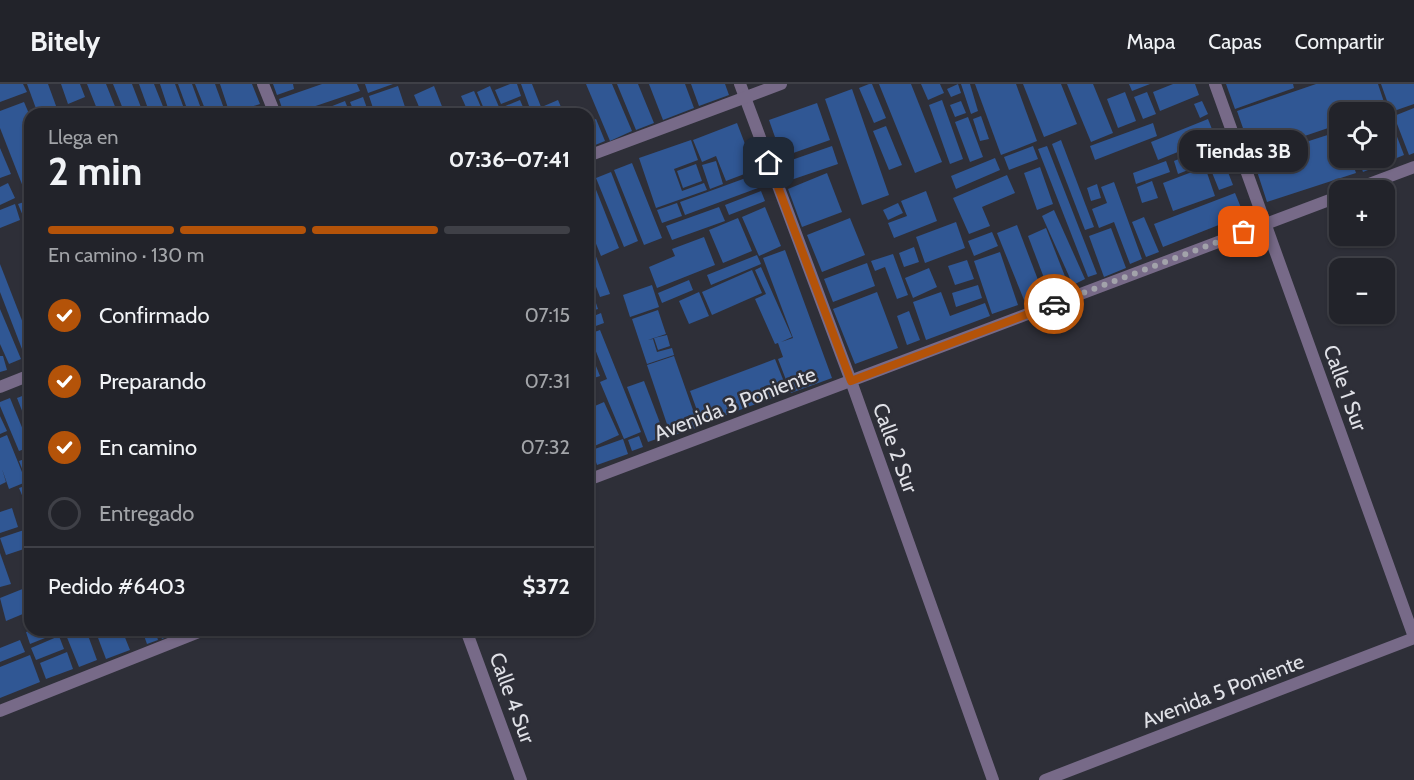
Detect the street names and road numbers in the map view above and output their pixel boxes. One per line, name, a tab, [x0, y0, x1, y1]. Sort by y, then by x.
street label: Calle 1 Sur	[1318, 341, 1373, 435]
street label: Avenida 3 Poniente	[650, 361, 820, 446]
street label: Calle 2 Sur	[868, 399, 923, 497]
street label: Avenida 5 Poniente	[1138, 648, 1308, 733]
street label: Calle 4 Sur	[484, 649, 541, 747]

